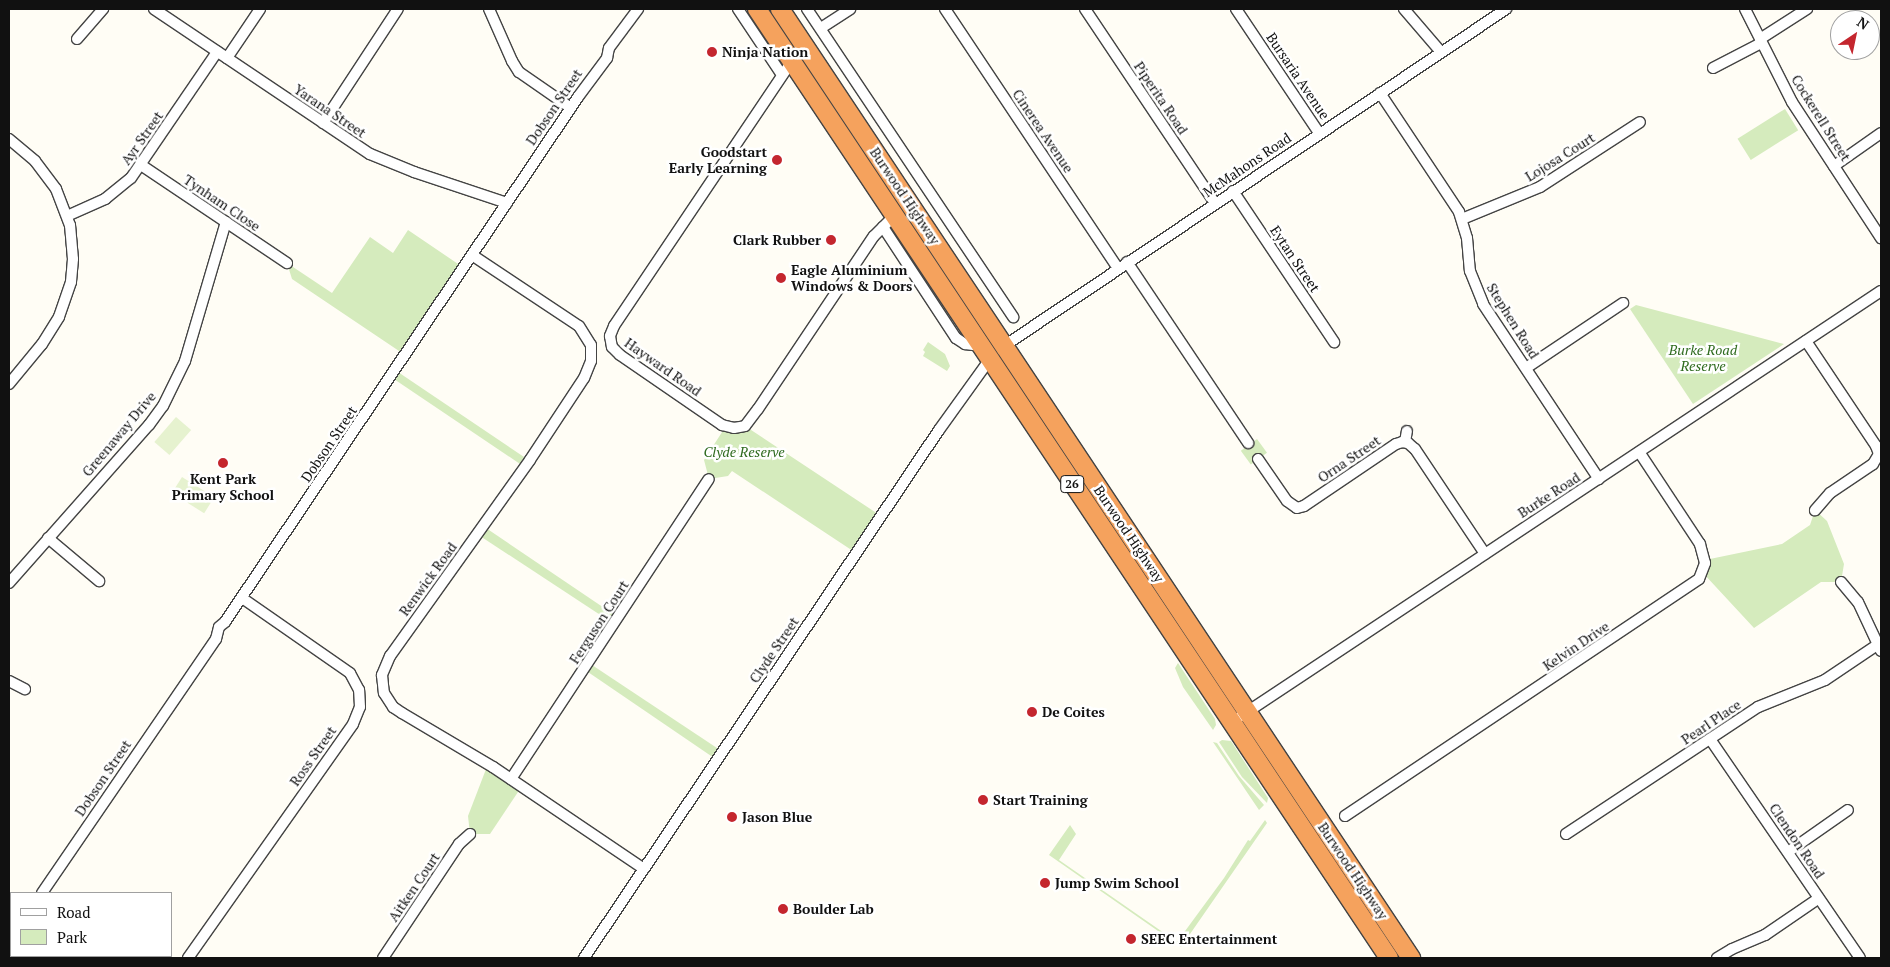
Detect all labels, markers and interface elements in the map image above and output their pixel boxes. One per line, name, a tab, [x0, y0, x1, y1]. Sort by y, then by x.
north arrow	[1830, 10, 1880, 60]
text: N	[1853, 12, 1873, 34]
street label: Bursaria Avenue	[1263, 29, 1333, 123]
place label: Ninja Nation	[722, 44, 808, 60]
marker: Ninja Nation	[706, 46, 718, 58]
street label: Piperita Road	[1131, 58, 1191, 138]
street label: Dobson Street	[522, 66, 586, 148]
street label: Cockerell Street	[1788, 72, 1854, 164]
street label: Yarana Street	[291, 81, 369, 141]
street label: Cinerea Avenue	[1009, 86, 1077, 176]
street label: Ayr Street	[117, 108, 167, 168]
street label: McMahons Road	[1200, 129, 1294, 201]
street label: Lojosa Court	[1522, 129, 1598, 185]
place label: Goodstart Early Learning	[669, 144, 767, 176]
street label: Burwood Highway	[866, 144, 944, 248]
marker: Goodstart Early Learning	[771, 154, 783, 166]
street label: Tynham Close	[180, 171, 264, 235]
street label: Eytan Street	[1267, 223, 1323, 295]
place label: Clark Rubber	[733, 232, 821, 248]
marker: Clark Rubber	[825, 234, 837, 246]
place label: Eagle Aluminium Windows & Doors	[791, 262, 912, 294]
marker: Eagle Aluminium Windows & Doors	[775, 272, 787, 284]
street label: Stephen Road	[1483, 280, 1543, 362]
street label: Hayward Road	[621, 334, 705, 400]
park label: Burke Road Reserve	[1669, 342, 1737, 374]
street label: Greenaway Drive	[79, 388, 159, 480]
street label: Dobson Street	[297, 403, 361, 485]
street label: Orna Street	[1315, 432, 1383, 486]
park label: Clyde Reserve	[703, 444, 785, 460]
marker: Kent Park Primary School	[217, 457, 229, 469]
street label: Burke Road	[1515, 469, 1583, 521]
place label: Kent Park Primary School	[172, 471, 274, 504]
road number: 26	[1060, 474, 1084, 494]
street label: Burwood Highway	[1090, 482, 1168, 586]
street label: Renwick Road	[396, 539, 460, 619]
street label: Ferguson Court	[566, 577, 632, 667]
street label: Clyde Street	[746, 614, 802, 686]
street label: Kelvin Drive	[1540, 618, 1612, 674]
street label: Pearl Place	[1678, 696, 1744, 748]
place label: De Coites	[1042, 704, 1105, 720]
marker: De Coites	[1026, 706, 1038, 718]
street label: Ross Street	[286, 723, 340, 789]
street label: Dobson Street	[71, 737, 135, 819]
place label: Start Training	[993, 792, 1088, 808]
marker: Start Training	[977, 794, 989, 806]
street label: Clendon Road	[1766, 800, 1828, 882]
place label: Jason Blue	[742, 809, 812, 825]
marker: Jason Blue	[726, 811, 738, 823]
street label: Burwood Highway	[1314, 819, 1392, 923]
street label: Aitken Court	[385, 849, 443, 925]
place label: Jump Swim School	[1055, 875, 1179, 891]
marker: Jump Swim School	[1039, 877, 1051, 889]
legend	[10, 892, 172, 957]
place label: Boulder Lab	[793, 901, 874, 917]
text: Road	[57, 902, 90, 922]
marker: Boulder Lab	[777, 903, 789, 915]
text: Park	[57, 927, 87, 947]
place label: SEEC Entertainment	[1141, 931, 1277, 947]
marker: SEEC Entertainment	[1125, 933, 1137, 945]

